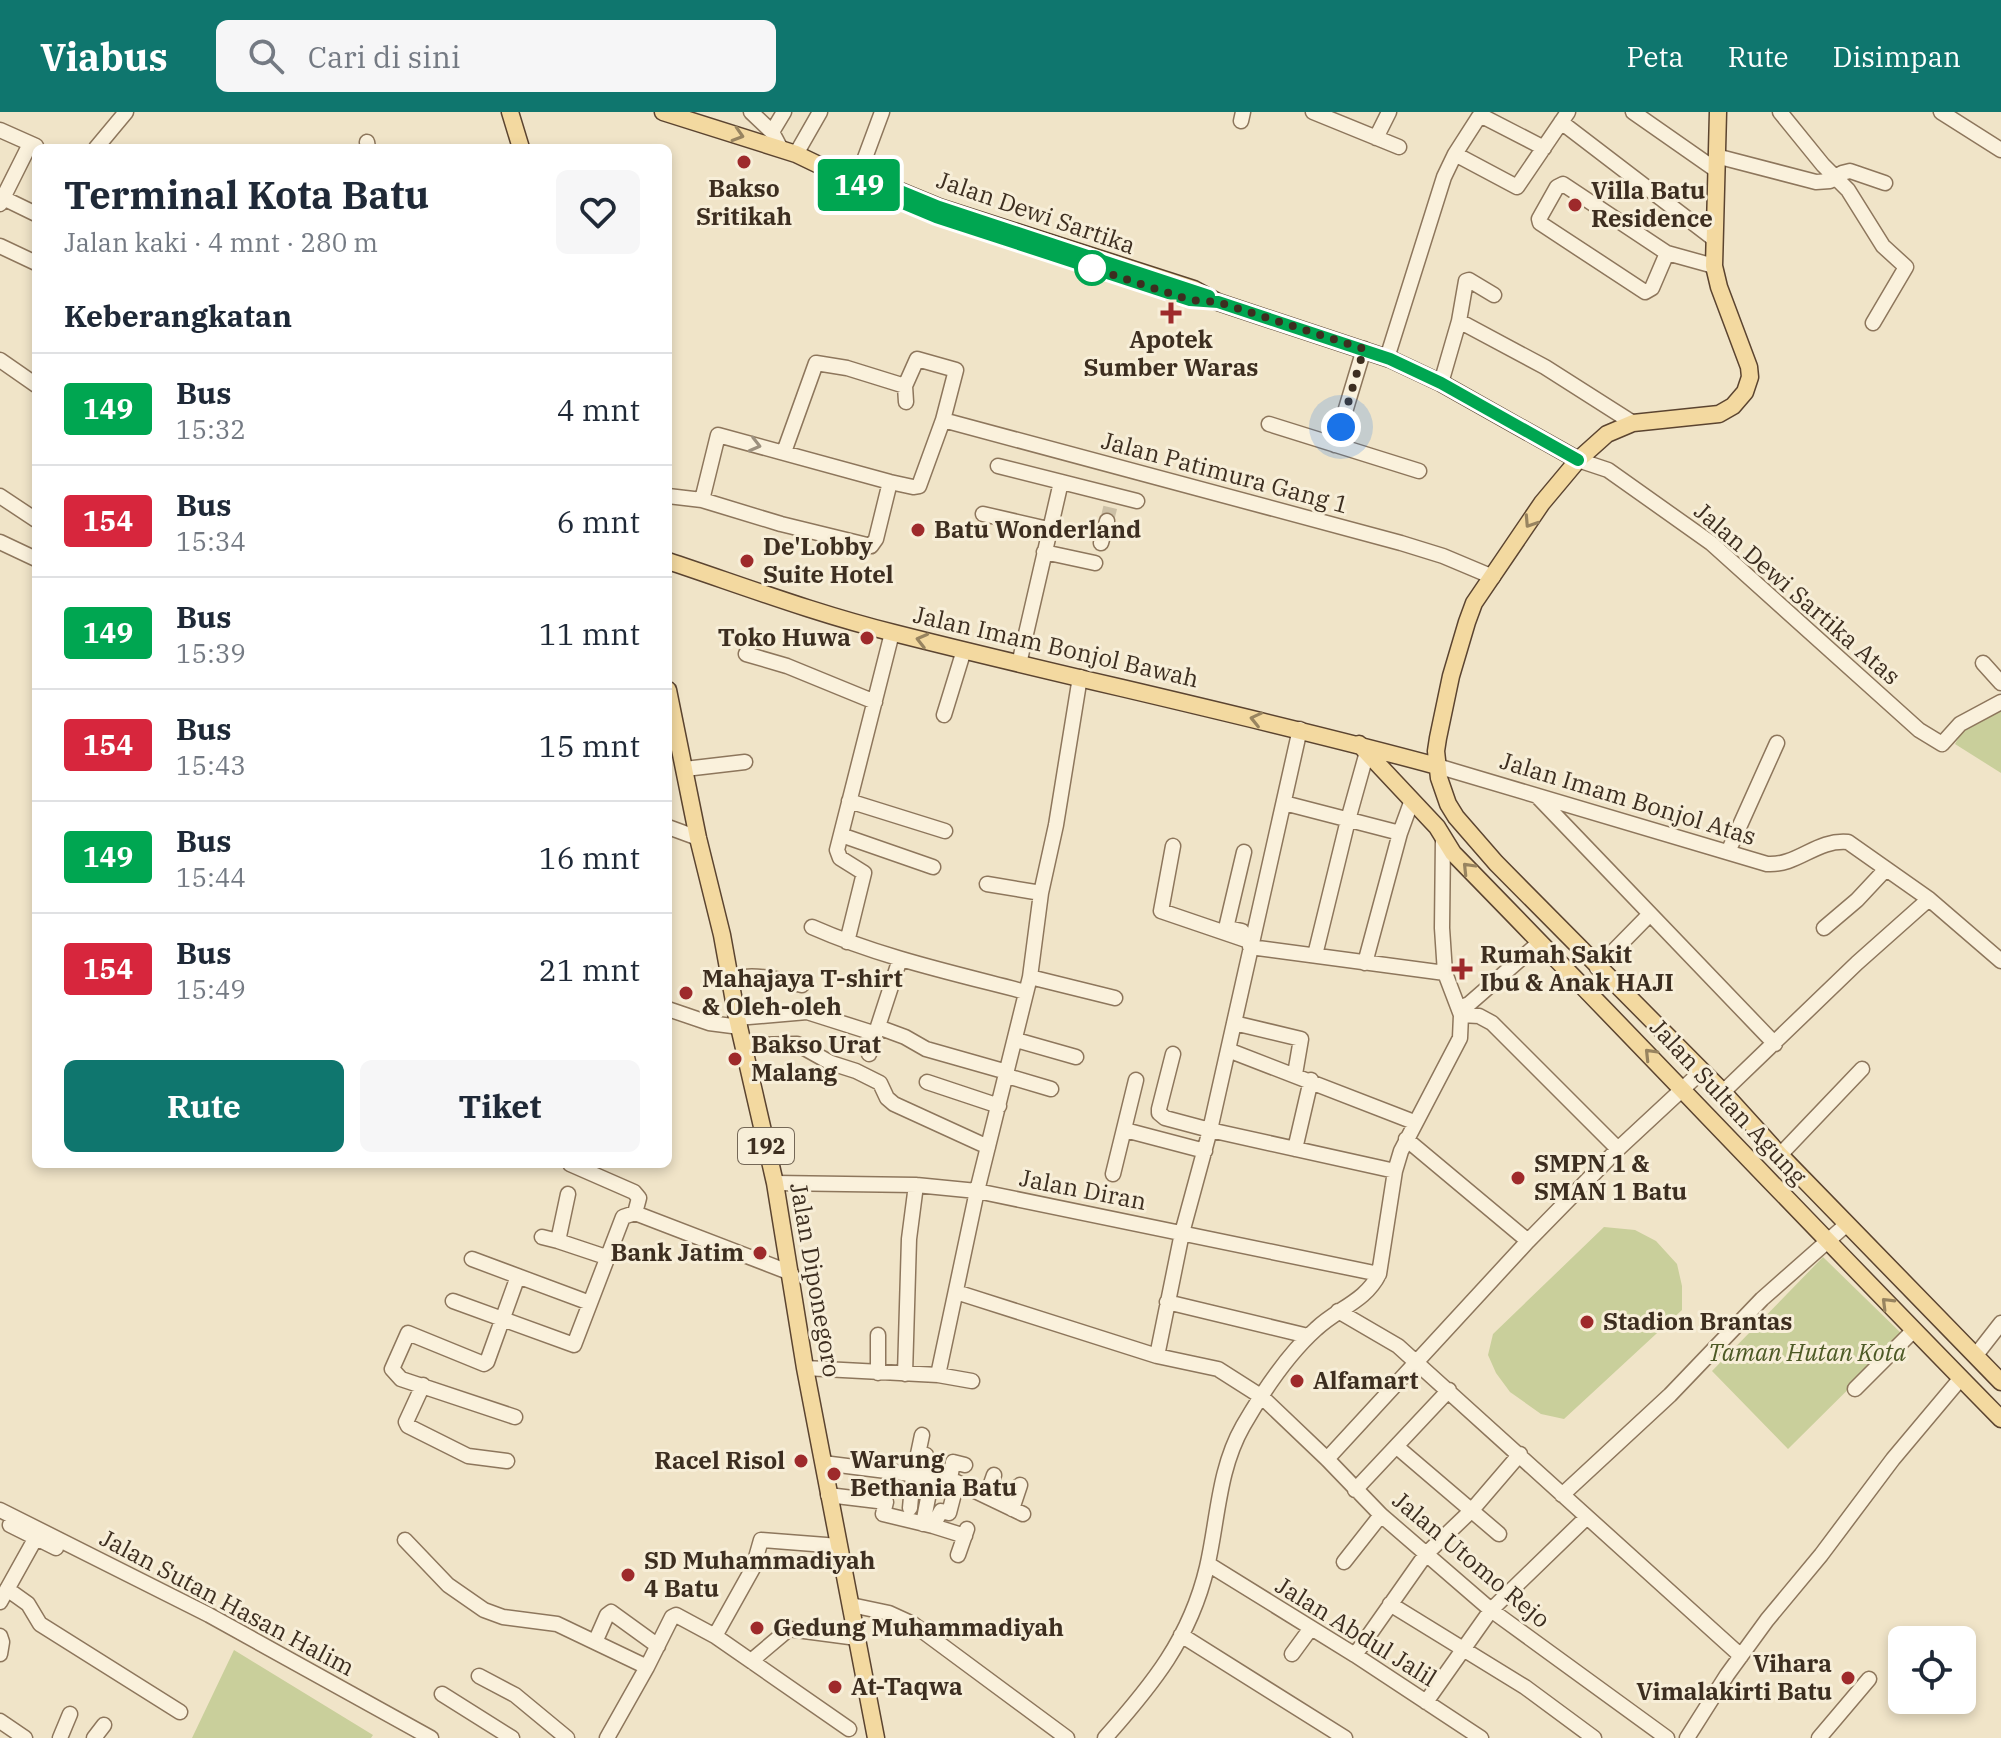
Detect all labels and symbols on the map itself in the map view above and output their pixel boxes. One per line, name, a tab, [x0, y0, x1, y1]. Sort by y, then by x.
one-way arrow	[730, 125, 744, 141]
marker: Bakso Sritikah	[735, 153, 753, 171]
line badge: 149	[813, 159, 905, 211]
street label: Jalan Dewi Sartika	[933, 163, 1140, 261]
place label: Bakso Sritikah	[696, 172, 792, 232]
place label: Villa Batu Residence	[1591, 174, 1713, 234]
marker: Villa Batu Residence	[1566, 196, 1584, 214]
unlabelled marker	[1075, 251, 1109, 285]
marker: Apotek Sumber Waras	[1162, 304, 1180, 322]
place label: Apotek Sumber Waras	[1083, 323, 1259, 383]
your location	[1321, 407, 1361, 447]
street label: Jalan Patimura Gang 1	[1098, 424, 1352, 520]
one-way arrow	[748, 435, 762, 452]
street label: Jalan Dewi Sartika Atas	[1688, 495, 1907, 692]
place label: Batu Wonderland	[934, 513, 1141, 545]
one-way arrow	[1525, 513, 1540, 528]
marker: Batu Wonderland	[909, 521, 927, 539]
place label: De'Lobby Suite Hotel	[763, 530, 894, 590]
marker: De'Lobby Suite Hotel	[738, 552, 756, 570]
street label: Jalan Imam Bonjol Bawah	[910, 598, 1202, 694]
place label: Toko Huwa	[718, 621, 851, 653]
marker: Toko Huwa	[858, 629, 876, 647]
one-way arrow	[915, 632, 929, 649]
one-way arrow	[1250, 711, 1264, 728]
street label: Jalan Imam Bonjol Atas	[1497, 744, 1760, 852]
one-way arrow	[1463, 863, 1477, 877]
place label: Rumah Sakit Ibu & Anak HAJI	[1480, 938, 1674, 998]
marker: Rumah Sakit Ibu & Anak HAJI	[1451, 958, 1473, 980]
place label: Mahajaya T-shirt & Oleh-oleh	[702, 962, 903, 1022]
marker: Mahajaya T-shirt & Oleh-oleh	[677, 984, 695, 1002]
street label: Jalan Sultan Agung	[1643, 1011, 1814, 1191]
place label: Bakso Urat Malang	[751, 1028, 881, 1088]
one-way arrow	[1645, 1049, 1659, 1063]
marker: Bakso Urat Malang	[726, 1050, 744, 1068]
road number: 192	[738, 1128, 794, 1164]
place label: SMPN 1 & SMAN 1 Batu	[1534, 1147, 1687, 1207]
street label: Jalan Diran	[1017, 1161, 1149, 1217]
marker: SMPN 1 & SMAN 1 Batu	[1509, 1169, 1527, 1187]
street label: Jalan Diponegoro	[783, 1180, 849, 1380]
place label: Bank Jatim	[611, 1236, 744, 1268]
marker: Bank Jatim	[751, 1244, 769, 1262]
one-way arrow	[1882, 1298, 1896, 1312]
place label: Stadion Brantas	[1603, 1305, 1793, 1337]
marker: Stadion Brantas	[1578, 1313, 1596, 1331]
park label: Taman Hutan Kota	[1708, 1336, 1906, 1368]
place label: Alfamart	[1313, 1364, 1419, 1396]
marker: Alfamart	[1288, 1372, 1306, 1390]
place label: Warung Bethania Batu	[850, 1443, 1017, 1503]
place label: Racel Risol	[654, 1444, 785, 1476]
marker: Racel Risol	[792, 1452, 810, 1470]
marker: Warung Bethania Batu	[825, 1465, 843, 1483]
street label: Jalan Utomo Rejo	[1386, 1484, 1557, 1635]
street label: Jalan Sutan Hasan Halim	[95, 1521, 360, 1683]
place label: SD Muhammadiyah 4 Batu	[644, 1544, 875, 1604]
marker: SD Muhammadiyah 4 Batu	[619, 1566, 637, 1584]
street label: Jalan Abdul Jalil	[1270, 1569, 1443, 1694]
place label: Gedung Muhammadiyah	[773, 1611, 1064, 1643]
marker: Gedung Muhammadiyah	[748, 1619, 766, 1637]
place label: Vihara Vimalakirti Batu	[1636, 1647, 1832, 1707]
marker: Vihara Vimalakirti Batu	[1839, 1669, 1857, 1687]
place label: At-Taqwa	[851, 1670, 963, 1702]
marker: At-Taqwa	[826, 1678, 844, 1696]

